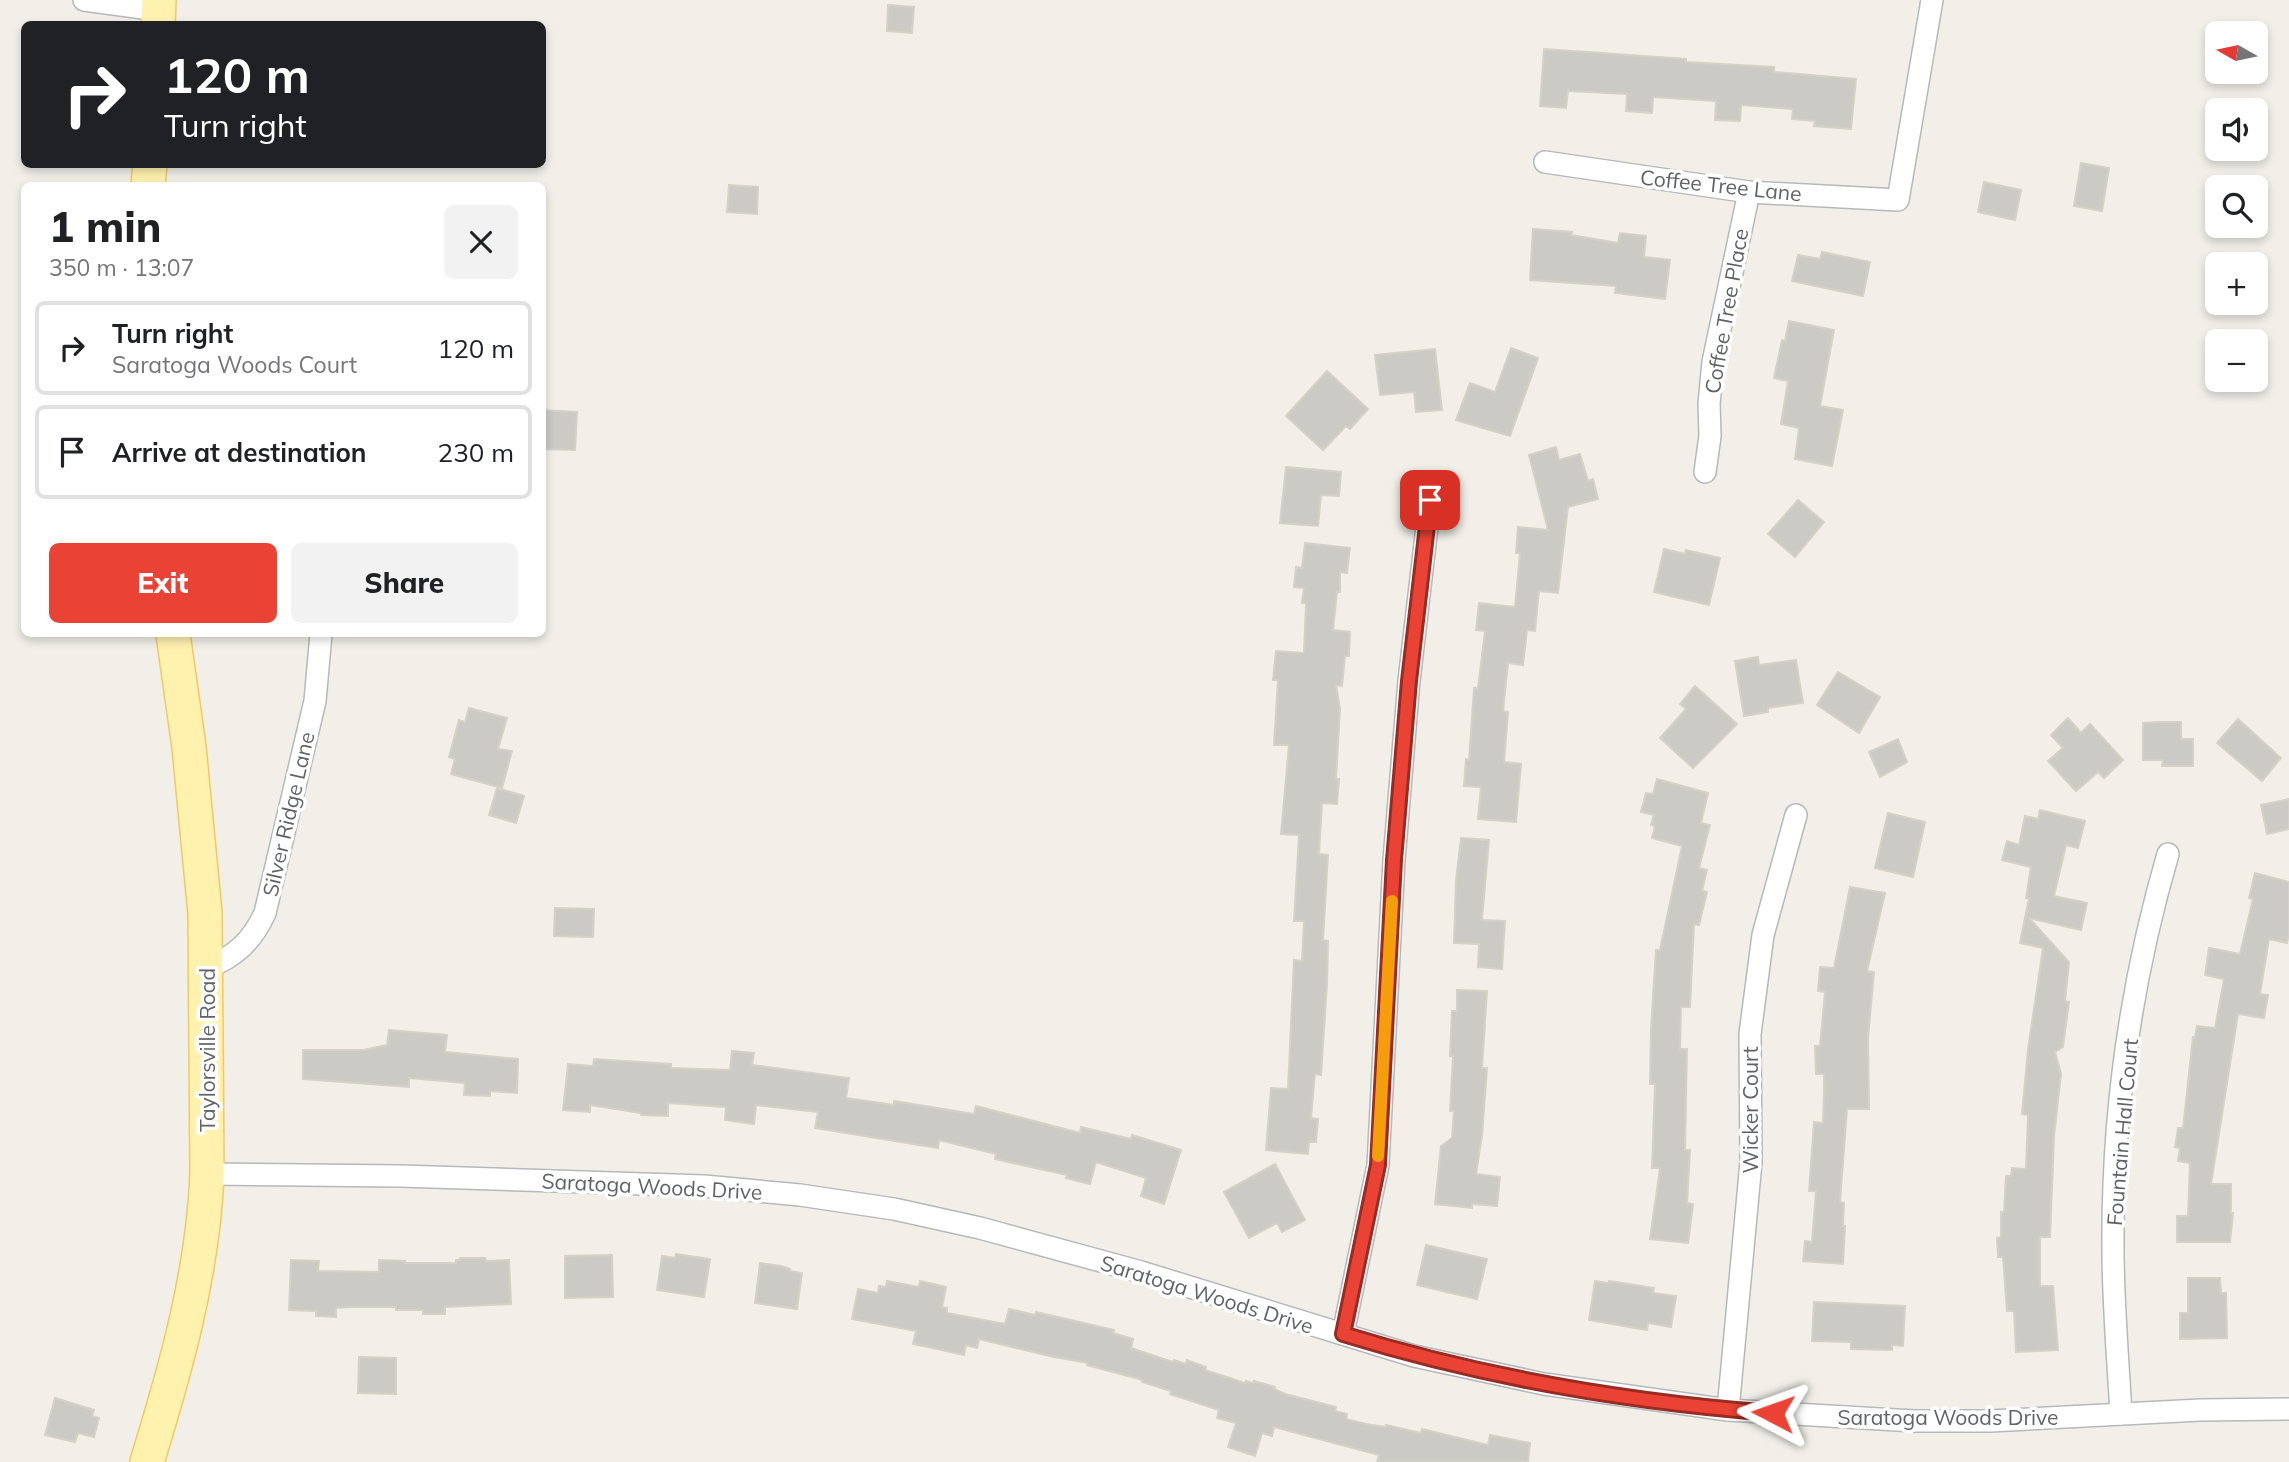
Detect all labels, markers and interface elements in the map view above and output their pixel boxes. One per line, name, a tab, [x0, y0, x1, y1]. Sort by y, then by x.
north arrow	[2205, 21, 2268, 84]
map controls	[2205, 21, 2268, 392]
text: 120 m	[164, 44, 310, 105]
icon: right	[49, 49, 140, 140]
button: sound	[2205, 98, 2268, 161]
text: Turn right	[164, 105, 307, 145]
street label: Coffee Tree Lane	[1639, 164, 1803, 206]
button: search	[2205, 175, 2268, 238]
text: 1 min	[49, 200, 162, 253]
button: close	[444, 205, 518, 279]
street label: Coffee Tree Place	[1699, 226, 1753, 396]
button: +	[2205, 252, 2268, 315]
text: 350 m · 13:07	[49, 253, 194, 282]
text: Turn right	[112, 317, 233, 350]
icon: right	[53, 329, 91, 367]
button: −	[2205, 329, 2268, 392]
text: 120 m	[438, 332, 514, 365]
text: Saratoga Woods Court	[112, 350, 357, 379]
icon: arrive	[53, 433, 91, 471]
text: Arrive at destination	[112, 436, 367, 469]
text: 230 m	[438, 436, 514, 469]
pin	[1400, 470, 1460, 530]
icon: arrive	[1411, 481, 1449, 519]
button: Exit	[49, 543, 277, 623]
button: Share	[291, 543, 518, 623]
street label: Silver Ridge Lane	[256, 729, 320, 899]
street label: Taylorsville Road	[194, 968, 220, 1132]
street label: Fountain Hall Court	[2101, 1037, 2143, 1227]
street label: Wicker Court	[1737, 1046, 1763, 1174]
street label: Saratoga Woods Drive	[541, 1167, 763, 1205]
street label: Saratoga Woods Drive	[1097, 1249, 1317, 1339]
position arrow	[1736, 1376, 1810, 1450]
street label: Saratoga Woods Drive	[1837, 1404, 2059, 1430]

